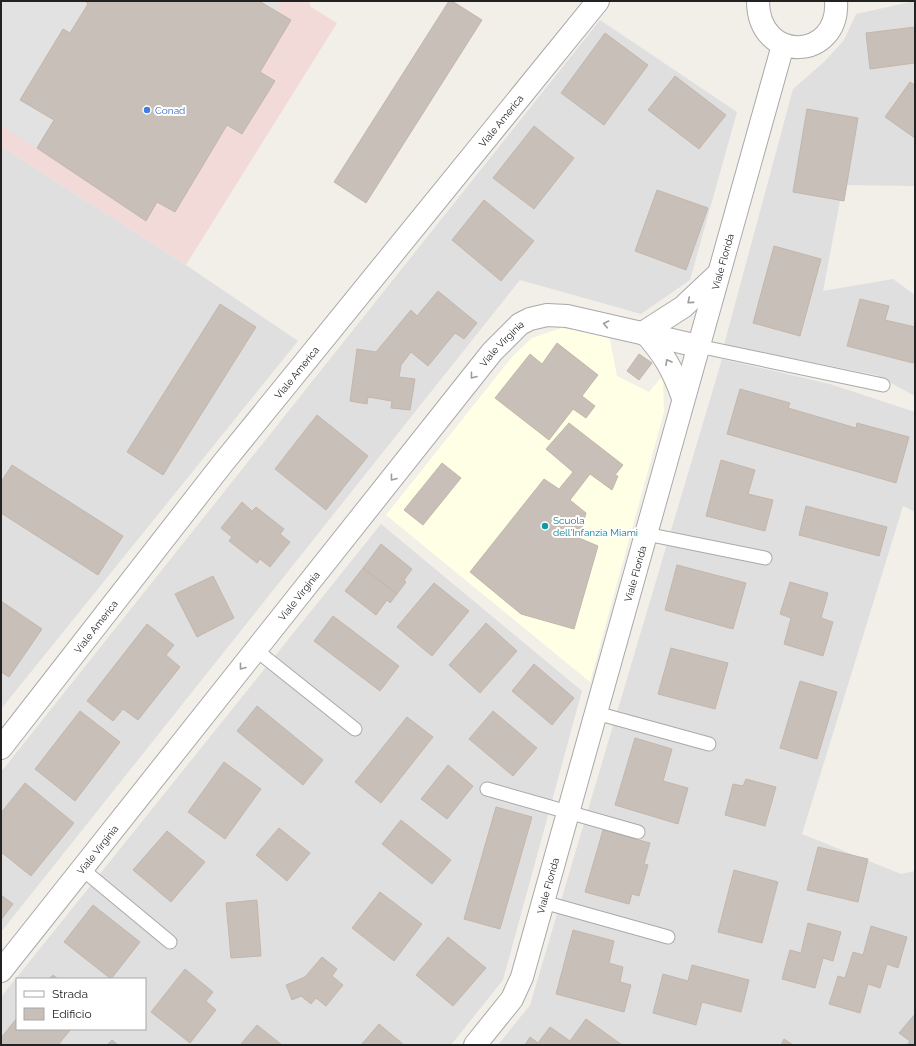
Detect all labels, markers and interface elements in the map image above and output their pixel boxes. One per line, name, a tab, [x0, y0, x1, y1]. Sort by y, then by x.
street label: Viale America	[477, 93, 526, 149]
marker: Conad	[142, 105, 152, 115]
place label: Conad	[155, 105, 185, 116]
street label: Viale Florida	[710, 233, 736, 291]
one-way arrow	[687, 296, 694, 303]
street label: Viale Virginia	[478, 318, 525, 369]
one-way arrow	[602, 320, 609, 328]
street label: Viale America	[273, 344, 321, 401]
one-way arrow	[666, 359, 673, 366]
one-way arrow	[471, 371, 478, 378]
one-way arrow	[390, 473, 397, 480]
place label: Scuola dell'Infanzia Miami	[553, 515, 638, 538]
marker: Scuola dell'Infanzia Miami	[540, 521, 550, 531]
street label: Viale Florida	[622, 545, 648, 603]
street label: Viale Virginia	[276, 569, 322, 623]
street label: Viale America	[72, 598, 120, 655]
one-way arrow	[240, 663, 247, 670]
street label: Viale Virginia	[75, 823, 121, 877]
street label: Viale Florida	[535, 857, 561, 915]
legend	[16, 978, 146, 1030]
text: Strada	[52, 987, 88, 1001]
text: Edificio	[52, 1007, 92, 1021]

